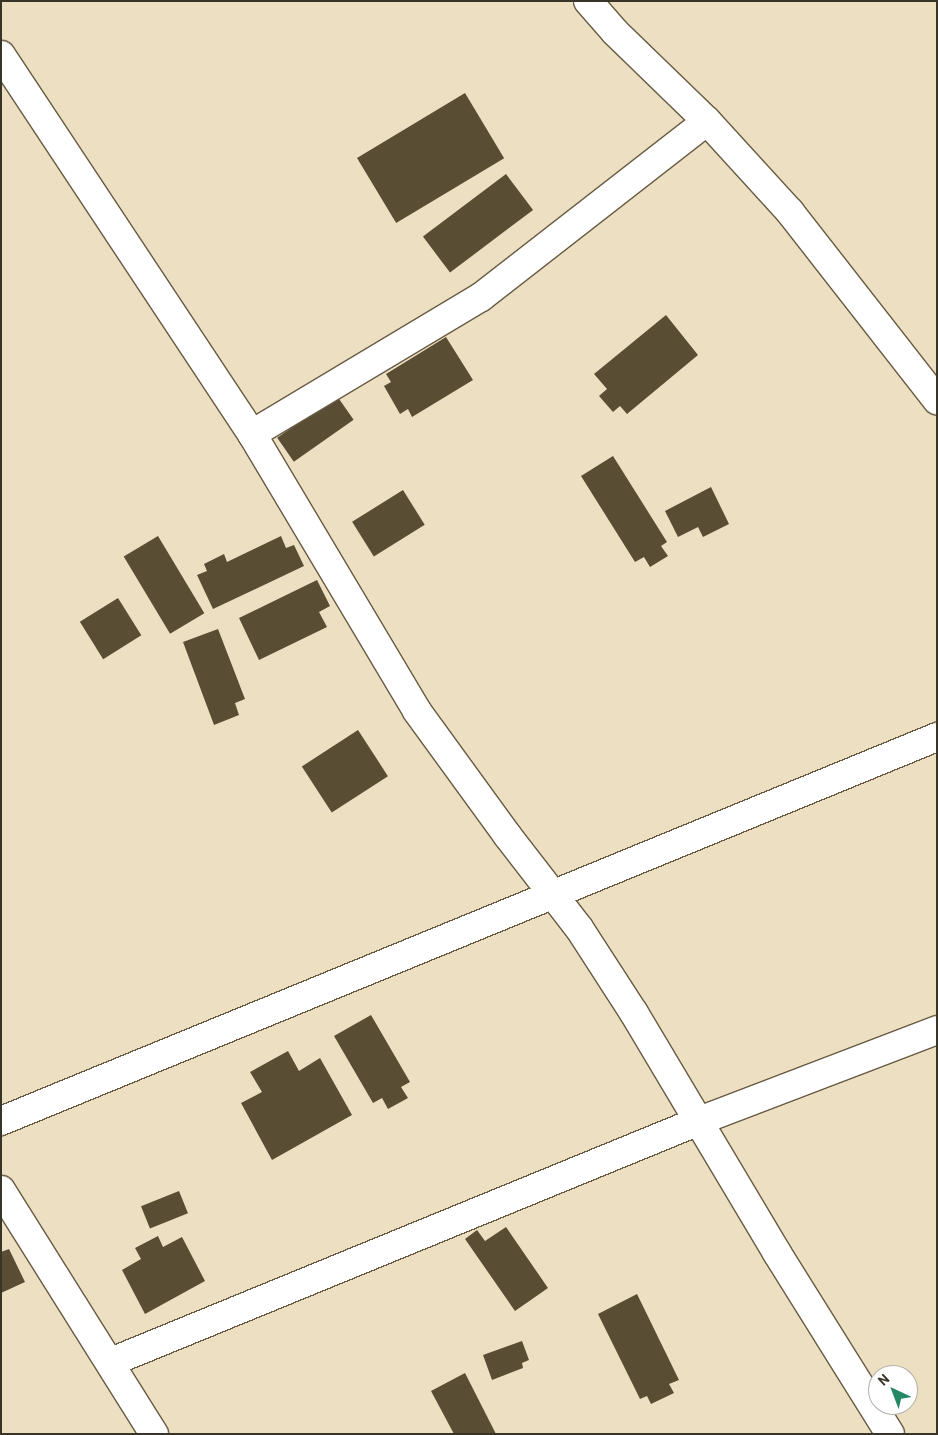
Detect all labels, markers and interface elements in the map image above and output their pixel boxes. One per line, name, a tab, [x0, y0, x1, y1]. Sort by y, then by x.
north arrow	[868, 1365, 918, 1415]
text: N	[874, 1370, 892, 1389]

